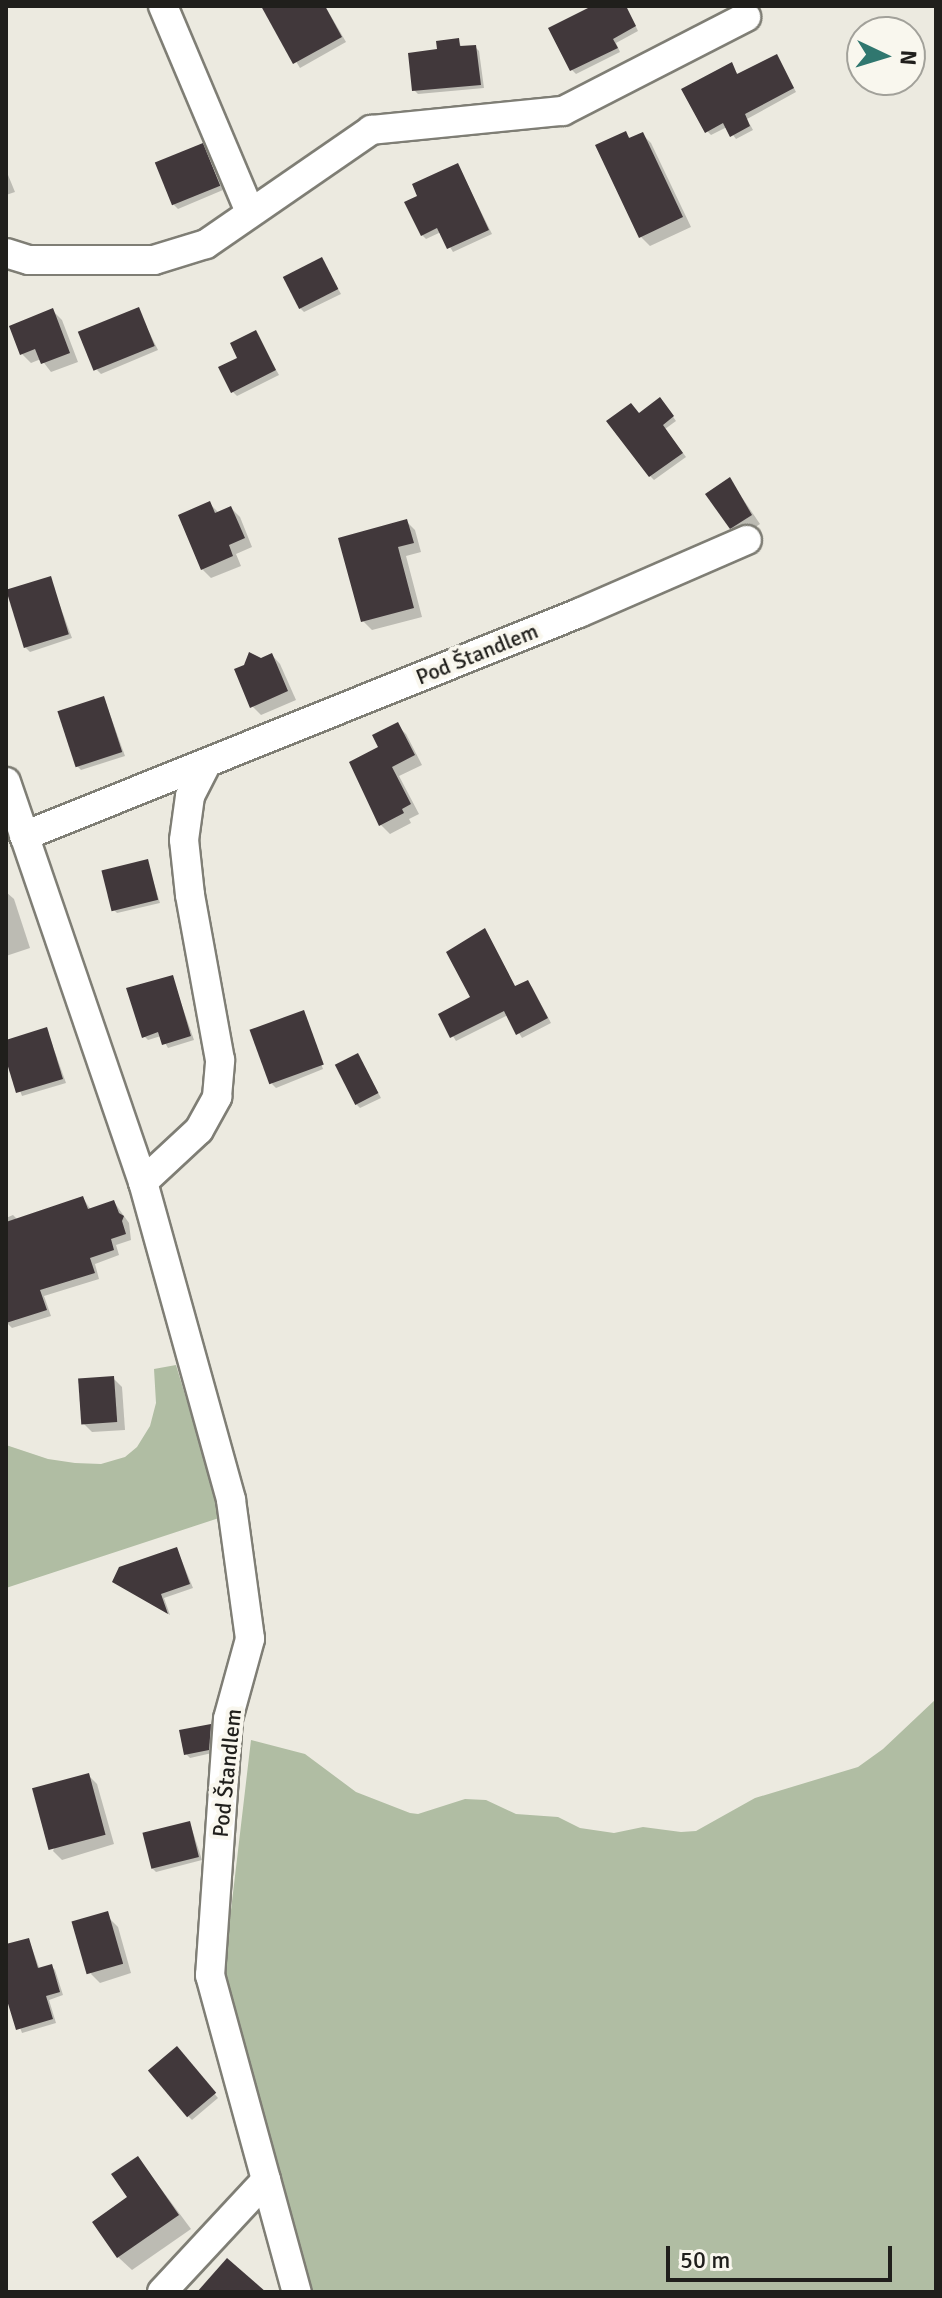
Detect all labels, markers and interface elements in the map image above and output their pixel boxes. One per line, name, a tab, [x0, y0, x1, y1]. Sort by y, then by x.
north arrow	[846, 16, 926, 96]
text: N	[894, 49, 922, 66]
street label: Pod Štandlem	[412, 618, 542, 690]
street label: Pod Štandlem	[207, 1707, 247, 1839]
scale bar	[670, 2230, 896, 2280]
text: 50 m	[680, 2245, 730, 2275]

